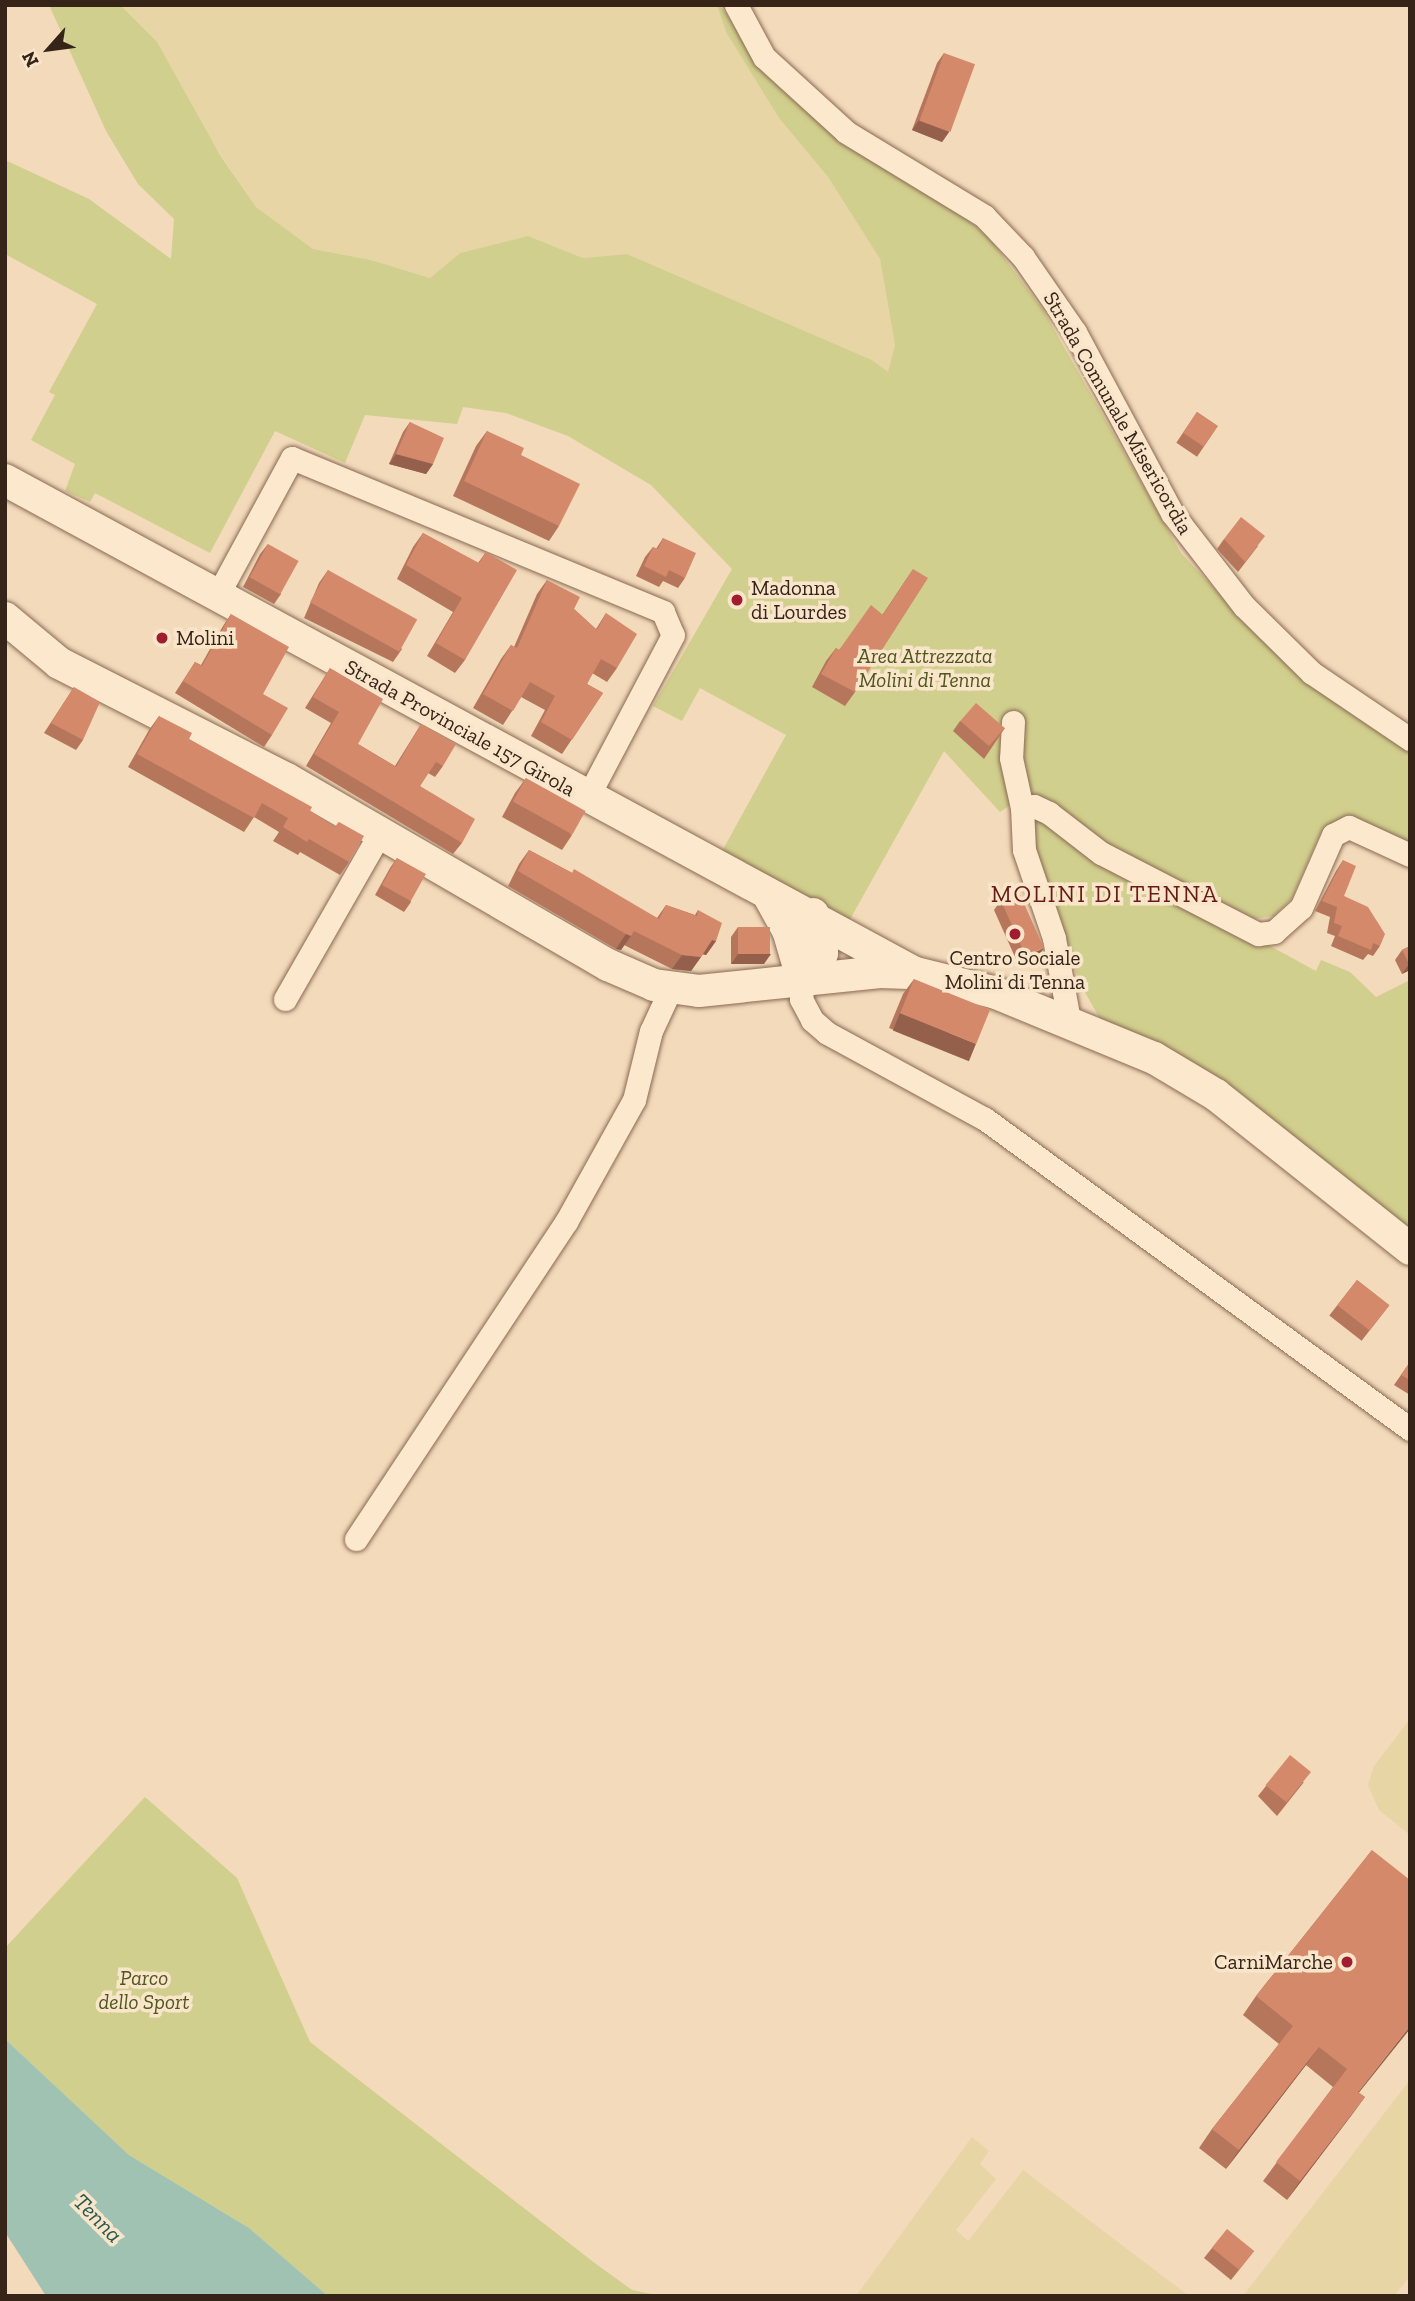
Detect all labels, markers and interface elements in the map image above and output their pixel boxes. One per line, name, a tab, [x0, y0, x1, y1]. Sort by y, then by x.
north arrow	[14, 14, 84, 84]
text: N	[16, 47, 44, 71]
street label: Strada Comunale Misericordia	[1038, 287, 1198, 539]
place label: Madonna di Lourdes	[751, 575, 847, 625]
marker: Madonna di Lourdes	[729, 592, 745, 608]
place label: Molini	[176, 625, 234, 651]
marker: Molini	[154, 630, 170, 646]
park label: Area Attrezzata Molini di Tenna	[857, 643, 993, 693]
street label: Strada Provinciale 157 Girola	[340, 654, 580, 802]
district label: MOLINI DI TENNA	[992, 880, 1218, 908]
marker: Centro Sociale Molini di Tenna	[1007, 926, 1023, 942]
place label: Centro Sociale Molini di Tenna	[945, 945, 1085, 995]
place label: CarniMarche	[1214, 1949, 1333, 1975]
marker: CarniMarche	[1339, 1954, 1355, 1970]
park label: Parco dello Sport	[98, 1965, 190, 2015]
water label: Tenna	[68, 2188, 128, 2248]

